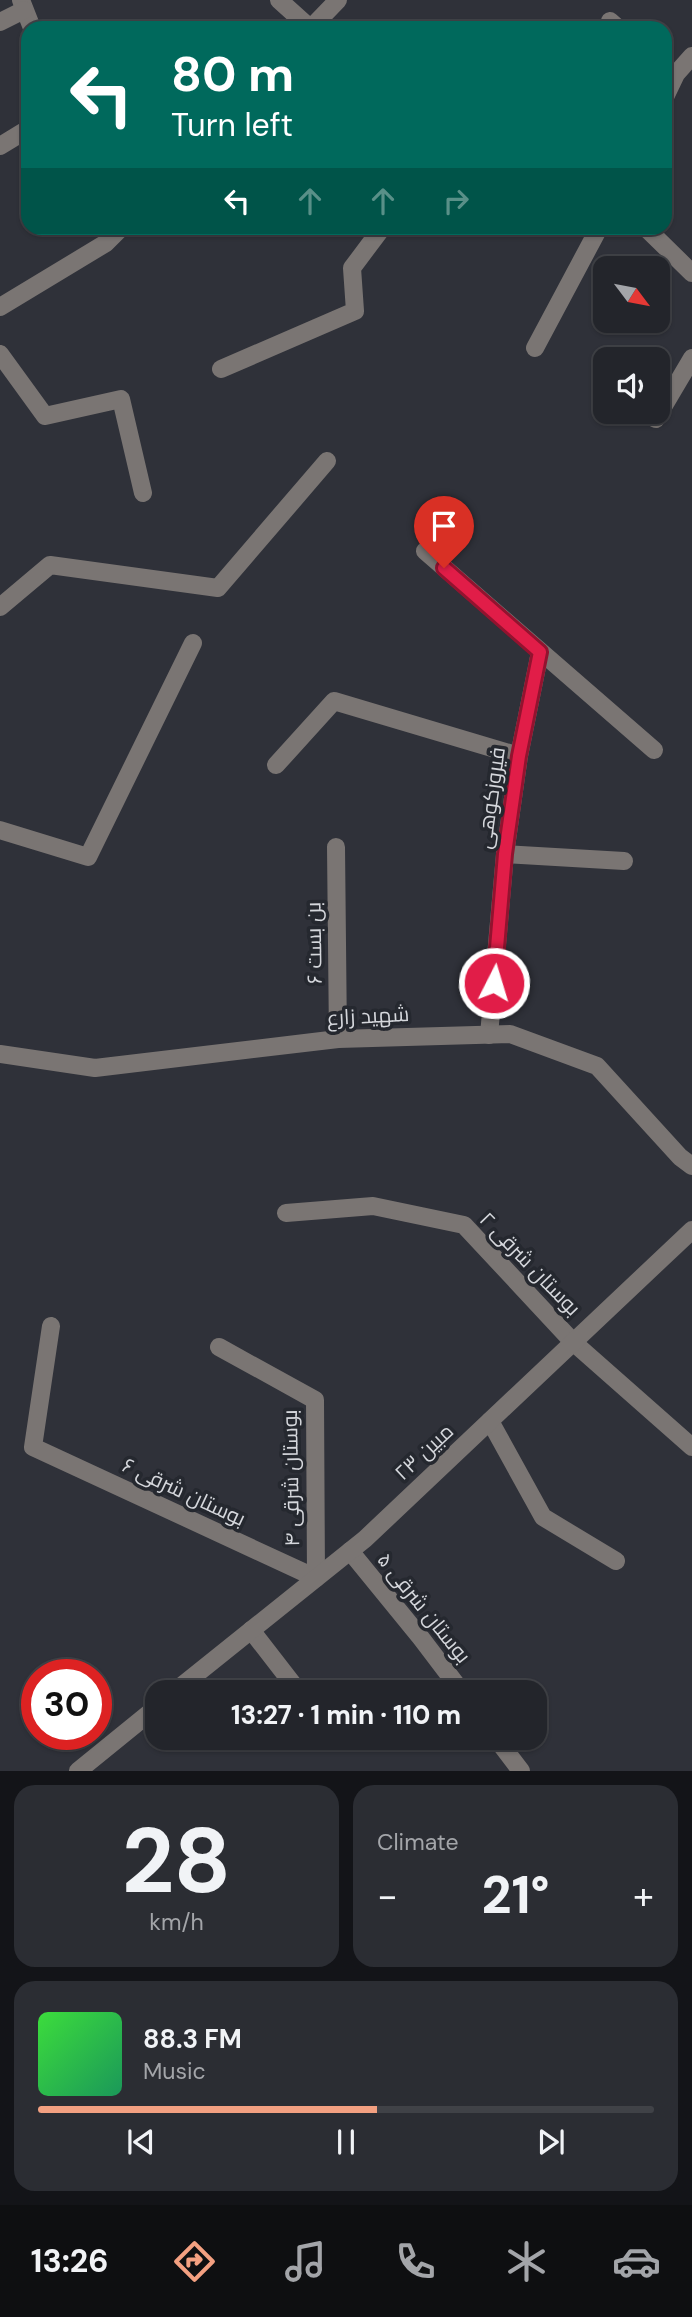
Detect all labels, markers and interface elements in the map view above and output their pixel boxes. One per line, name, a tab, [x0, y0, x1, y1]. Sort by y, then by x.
text: 80 m	[171, 42, 294, 106]
icon: left	[56, 49, 147, 140]
text: Turn left	[171, 104, 293, 146]
icon: left	[218, 182, 256, 220]
icon: ahead	[291, 182, 329, 220]
icon: ahead	[364, 182, 402, 220]
icon: right	[437, 182, 475, 220]
north arrow	[593, 256, 670, 332]
map controls	[593, 256, 670, 424]
button: sound	[593, 347, 670, 424]
pin	[414, 496, 474, 568]
icon: arrive	[425, 507, 463, 545]
street label: فیروزکوهی	[470, 745, 512, 851]
street label: بن بست ۶	[299, 902, 329, 984]
position arrow	[457, 946, 531, 1020]
street label: شهید زارع	[326, 1000, 410, 1032]
street label: بوستان شرقی ۲	[473, 1206, 587, 1322]
street label: بوستان شرقی ۴	[276, 1409, 306, 1547]
street label: مبین ۲۳	[388, 1417, 460, 1487]
street label: بوستان شرقی ۶	[118, 1451, 250, 1533]
street label: بوستان شرقی ۵	[371, 1547, 477, 1669]
speed limit sign: 30	[21, 1659, 112, 1750]
text: 13:27 · 1 min · 110 m	[231, 1698, 461, 1732]
text: 28	[122, 1802, 231, 1920]
text: Climate	[377, 1827, 459, 1857]
text: 21°	[481, 1861, 550, 1929]
text: −	[377, 1871, 398, 1921]
text: +	[633, 1871, 654, 1921]
text: km/h	[149, 1907, 204, 1937]
text: 88.3 FM	[143, 2022, 242, 2056]
text: Music	[143, 2056, 206, 2086]
icon: previous	[122, 2123, 160, 2161]
icon: pause	[327, 2123, 365, 2161]
icon: next	[532, 2123, 570, 2161]
icon: directions	[170, 2237, 219, 2286]
icon: music	[281, 2237, 330, 2286]
icon: phone	[391, 2237, 440, 2286]
icon: climate	[502, 2237, 551, 2286]
icon: car	[612, 2237, 661, 2286]
text: 13:26	[31, 2240, 109, 2282]

